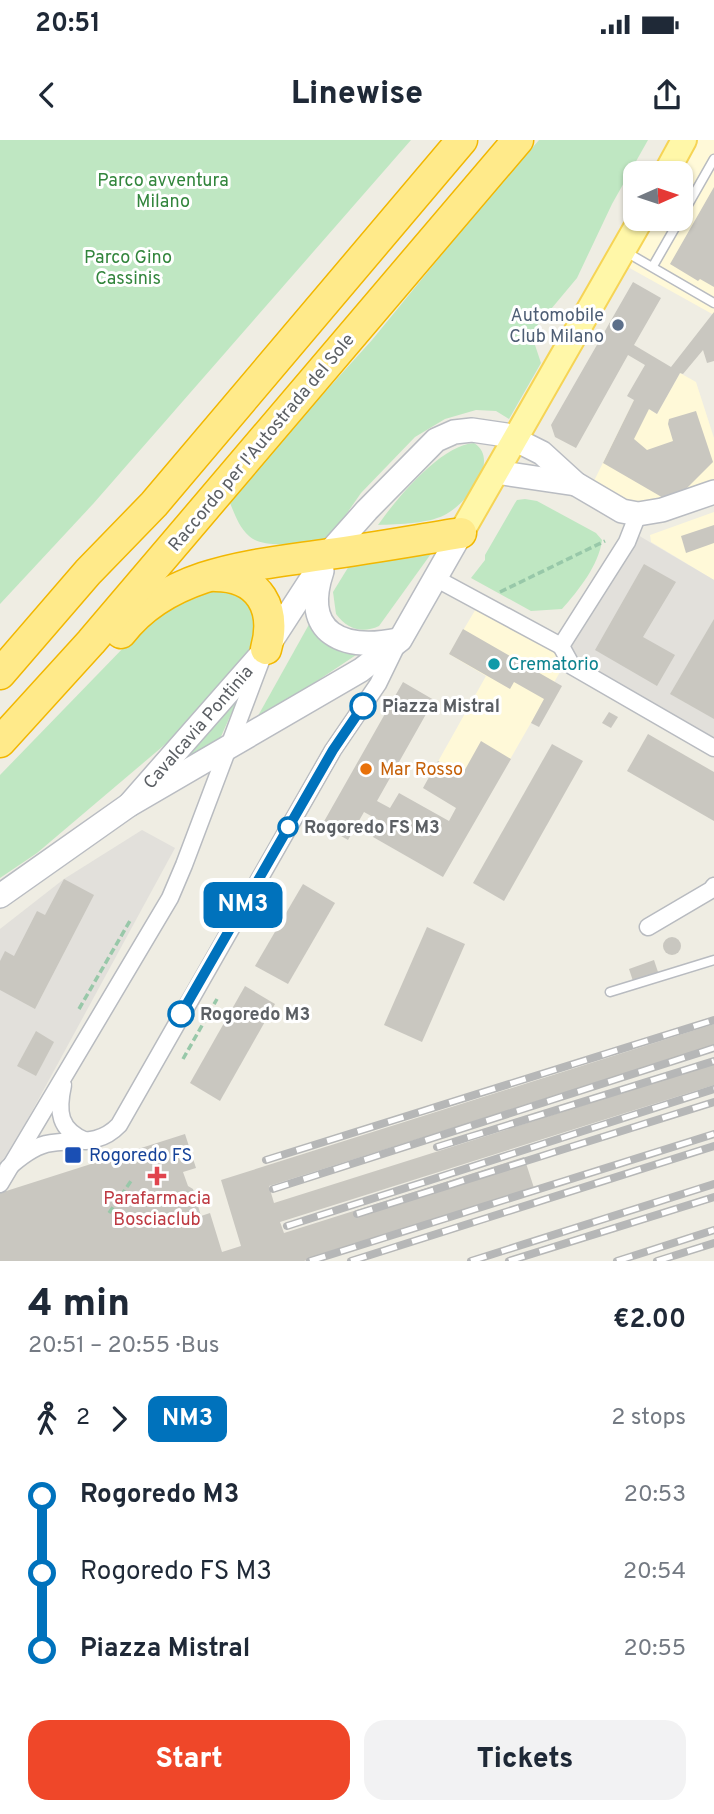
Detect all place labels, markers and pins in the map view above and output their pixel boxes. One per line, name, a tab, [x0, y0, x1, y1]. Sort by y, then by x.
place label: Automobile Club Milano	[509, 305, 604, 349]
marker: Automobile Club Milano	[610, 317, 626, 333]
place label: Crematorio	[508, 654, 599, 677]
marker: Crematorio	[486, 656, 502, 672]
marker: Piazza Mistral	[350, 693, 376, 719]
place label: Piazza Mistral	[382, 696, 500, 719]
place label: Mar Rosso	[380, 759, 463, 782]
marker: Mar Rosso	[358, 761, 374, 777]
marker: Rogoredo FS M3	[278, 817, 298, 837]
place label: Rogoredo FS M3	[304, 817, 440, 840]
marker: Rogoredo M3	[168, 1001, 194, 1027]
place label: Rogoredo M3	[200, 1004, 310, 1027]
marker: Rogoredo FS	[63, 1145, 83, 1165]
place label: Rogoredo FS	[89, 1145, 192, 1168]
marker: Parafarmacia Bosciaclub	[149, 1168, 165, 1184]
place label: Parafarmacia Bosciaclub	[103, 1188, 211, 1232]

